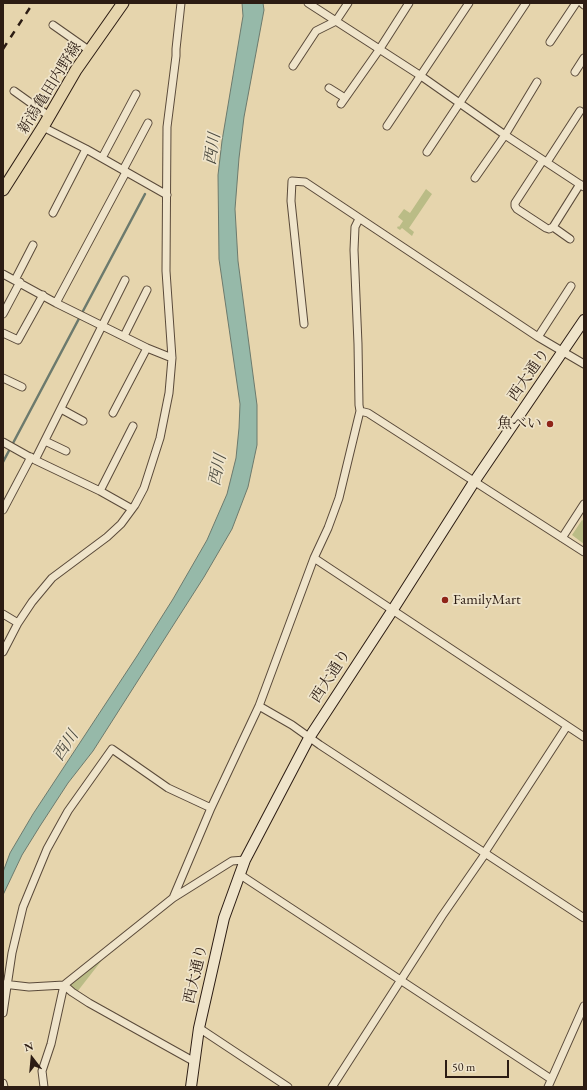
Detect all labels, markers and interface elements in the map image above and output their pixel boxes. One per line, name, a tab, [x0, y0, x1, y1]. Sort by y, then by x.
street label: 新潟亀田内野線	[15, 39, 85, 137]
water label: 西川	[201, 132, 225, 166]
street label: 西大通り	[504, 345, 554, 405]
place label: 魚べい	[497, 415, 542, 433]
marker: 魚べい	[545, 419, 555, 429]
water label: 西川	[205, 452, 231, 488]
place label: FamilyMart	[453, 591, 521, 609]
marker: FamilyMart	[440, 595, 450, 605]
street label: 西大通り	[307, 646, 355, 706]
water label: 西川	[49, 727, 83, 765]
street label: 西大通り	[180, 943, 212, 1005]
north arrow	[12, 1038, 52, 1078]
text: N	[22, 1039, 35, 1054]
scale bar	[447, 1052, 511, 1078]
text: 50 m	[452, 1059, 475, 1075]

